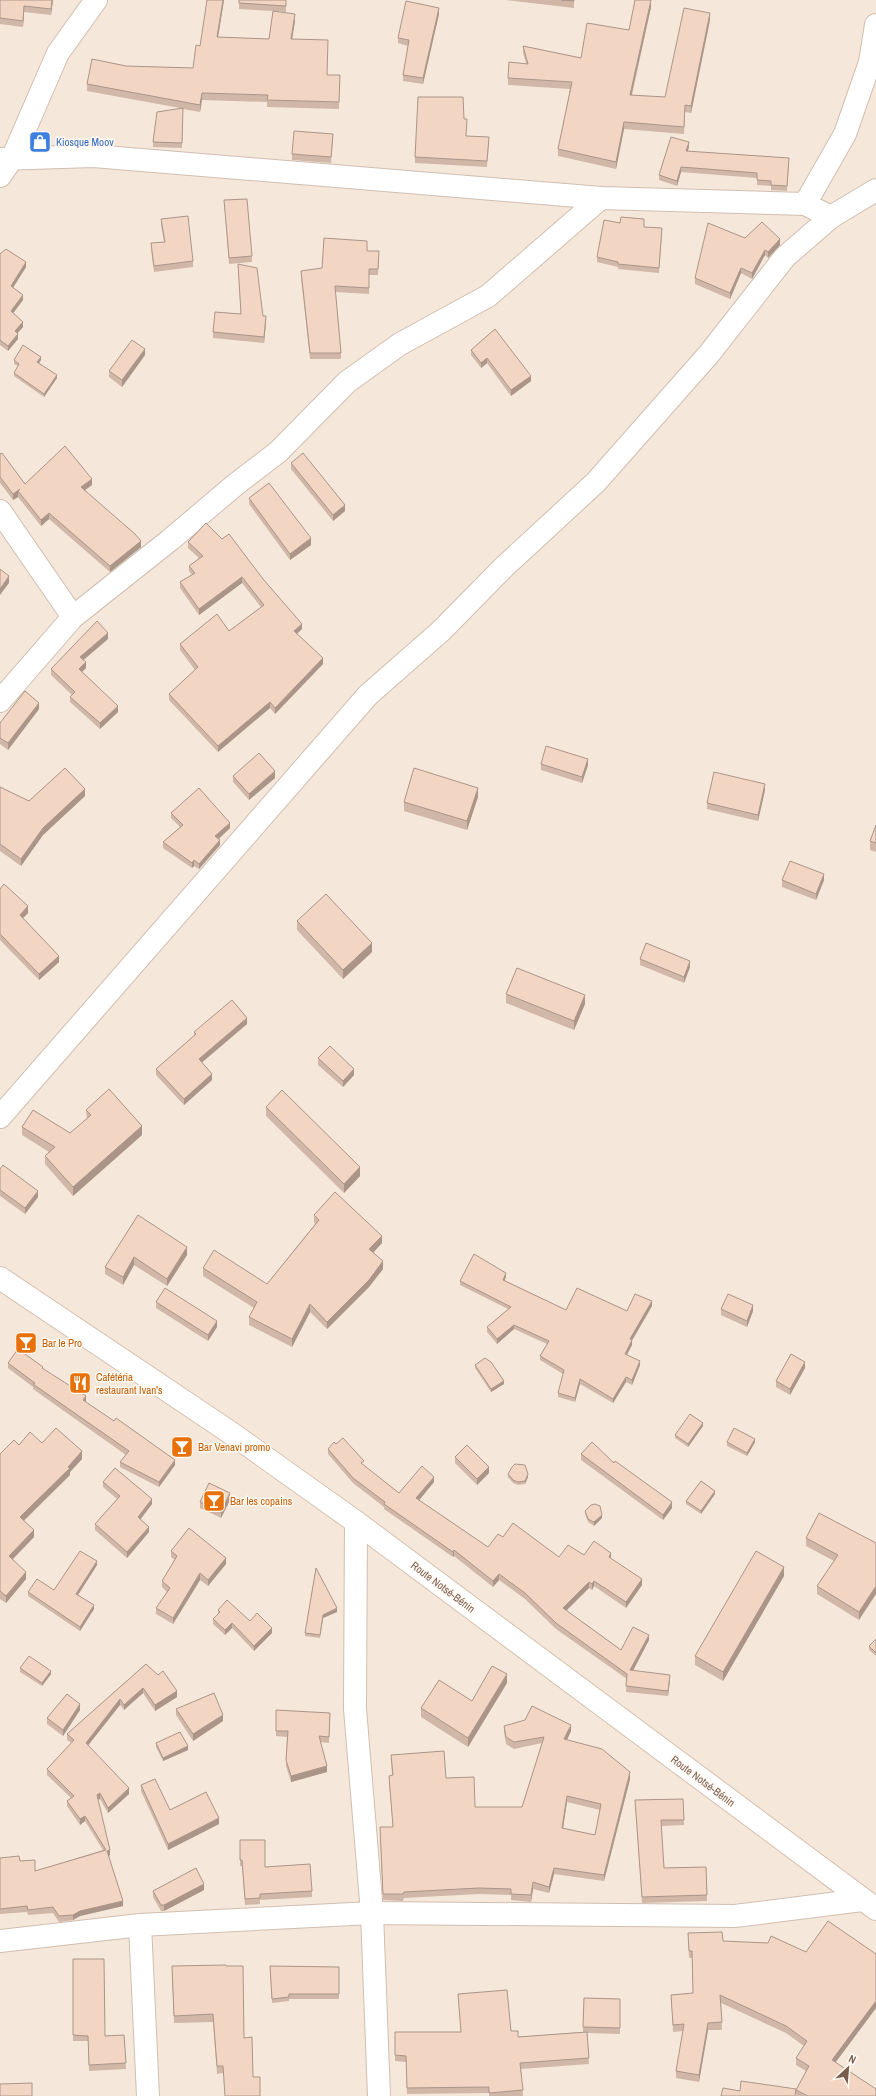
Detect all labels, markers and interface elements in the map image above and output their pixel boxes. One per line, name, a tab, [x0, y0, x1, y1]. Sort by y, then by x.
shop icon: Kiosque Moov	[27, 129, 53, 155]
place label: Kiosque Moov	[56, 135, 114, 149]
bar icon: Bar le Pro	[13, 1330, 39, 1356]
place label: Bar le Pro	[42, 1336, 82, 1350]
restaurant icon: Cafétéria restaurant Ivan's	[67, 1370, 93, 1396]
place label: Cafétéria restaurant Ivan's	[96, 1370, 163, 1397]
bar icon: Bar Venavi promo	[169, 1434, 195, 1460]
place label: Bar Venavi promo	[198, 1440, 270, 1454]
bar icon: Bar les copains	[201, 1488, 227, 1514]
place label: Bar les copains	[230, 1494, 293, 1508]
street label: Route Notsé-Bénin	[408, 1558, 478, 1616]
street label: Route Notsé-Bénin	[668, 1752, 738, 1810]
north arrow	[828, 2048, 868, 2088]
text: N	[846, 2051, 858, 2067]

